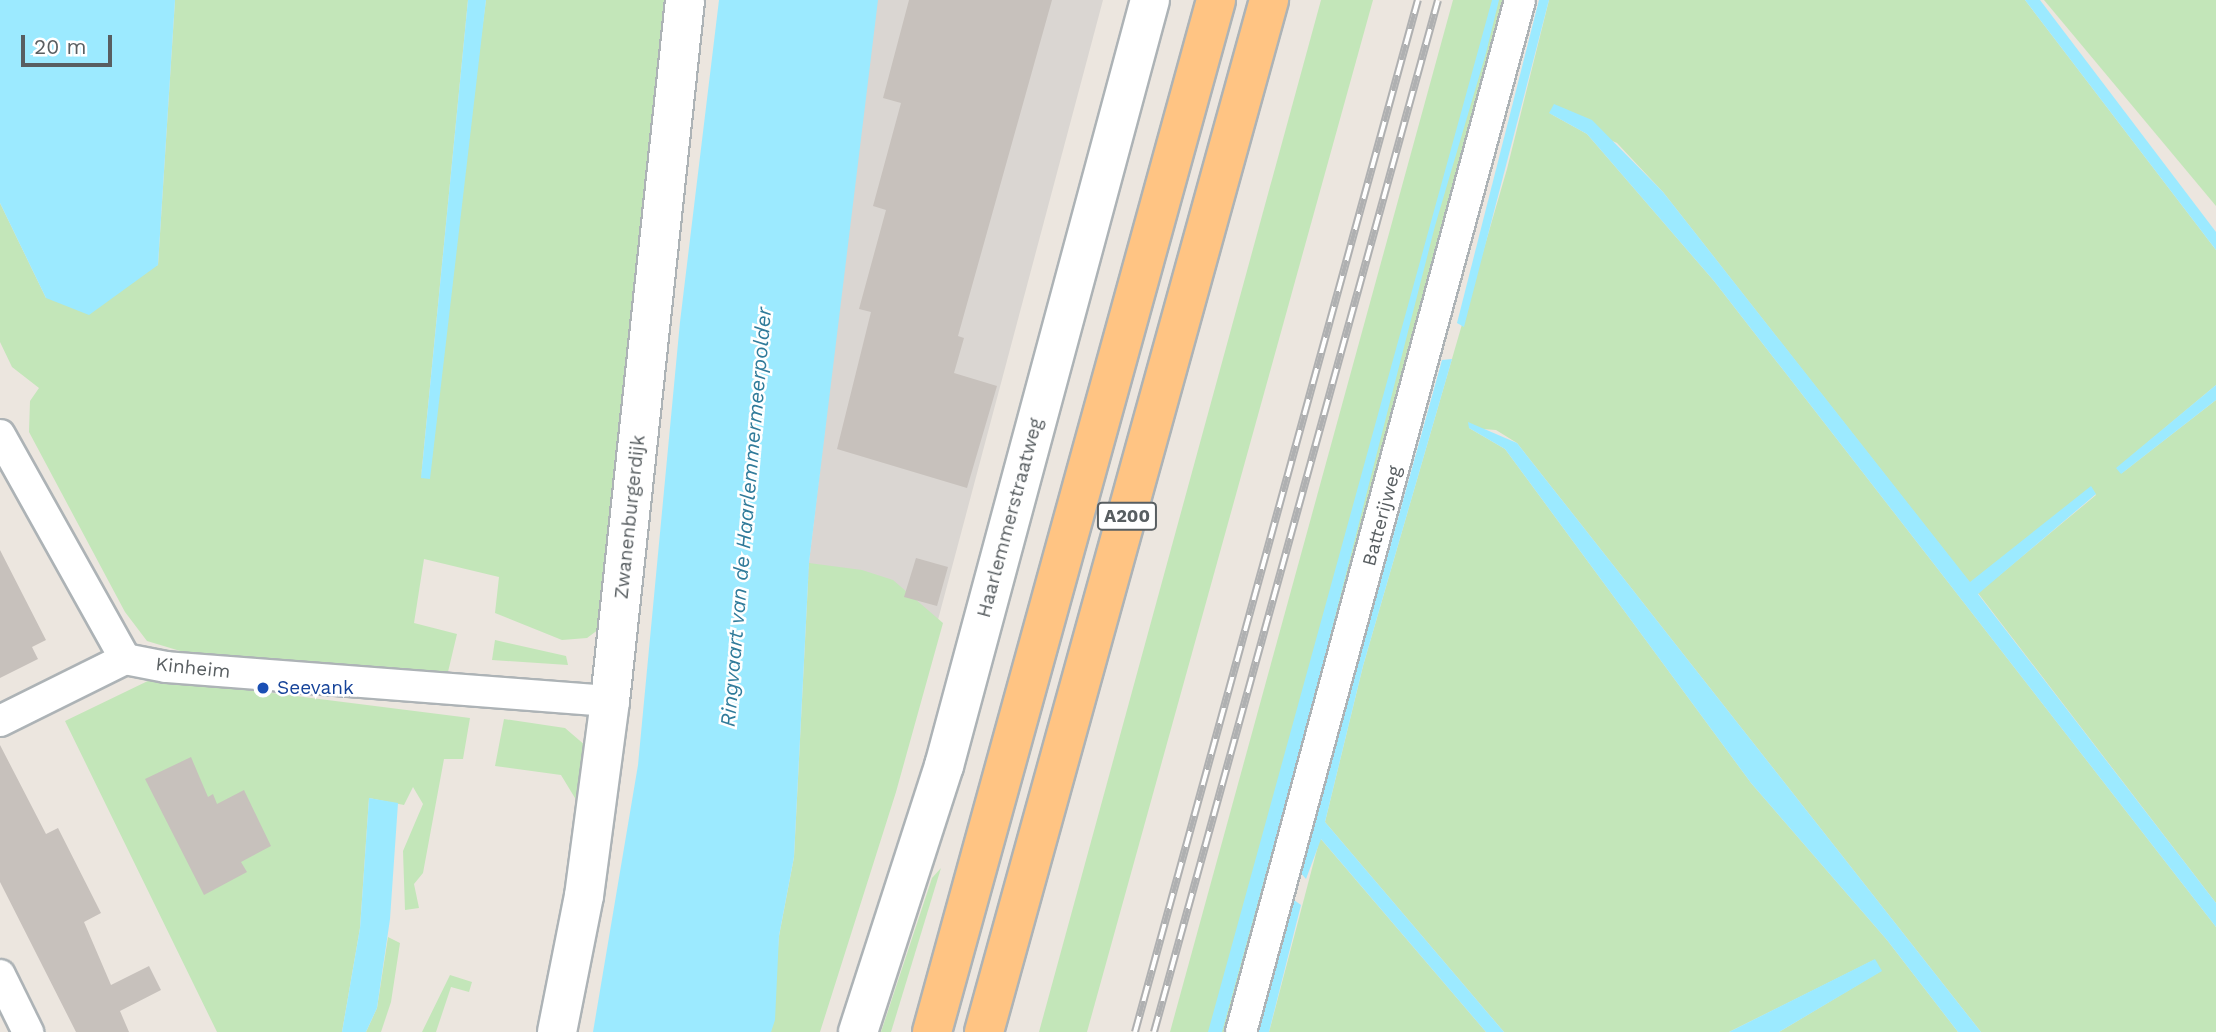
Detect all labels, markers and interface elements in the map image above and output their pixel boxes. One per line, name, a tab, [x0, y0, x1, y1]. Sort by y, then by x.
scale bar	[24, 21, 116, 65]
text: 20 m	[34, 34, 86, 59]
water label: Ringvaart van de Haarlemmermeerpolder	[715, 306, 777, 728]
street label: Haarlemmerstraatweg	[972, 416, 1048, 620]
street label: Zwanenburgerdijk	[610, 434, 650, 600]
street label: Batterijweg	[1358, 463, 1406, 569]
road number: A200	[1096, 502, 1158, 530]
street label: Kinheim	[154, 653, 232, 683]
place label: Seevank	[277, 677, 354, 699]
marker: Seevank	[255, 680, 271, 696]

